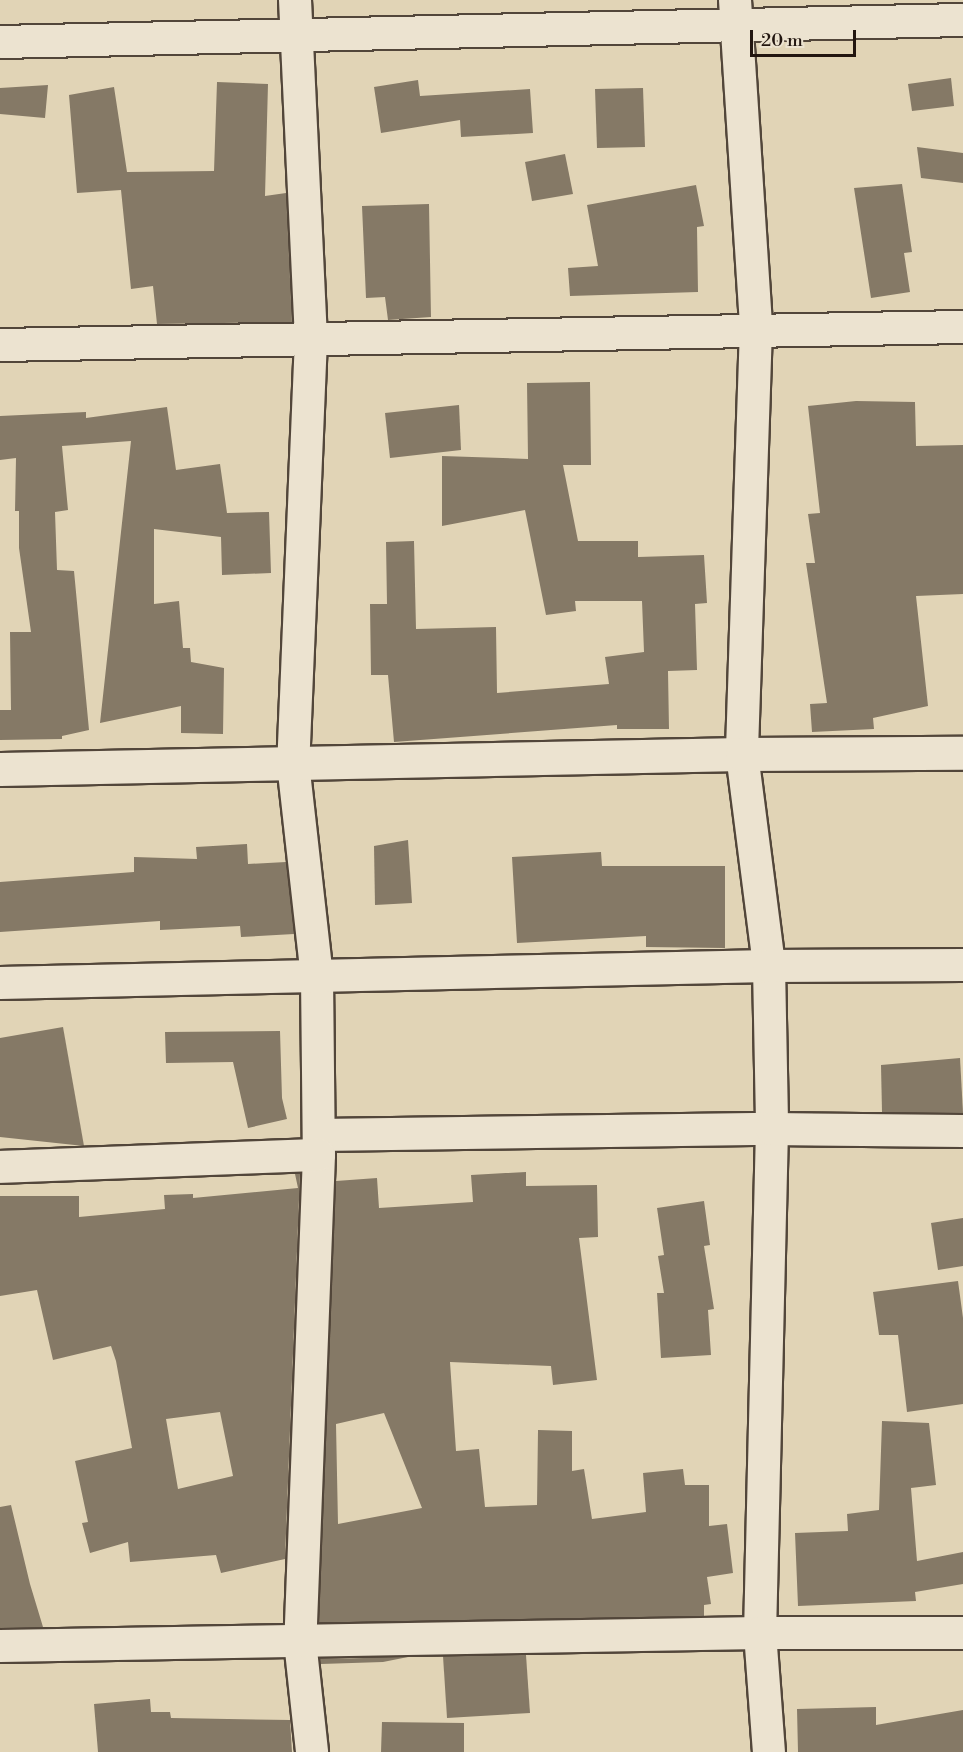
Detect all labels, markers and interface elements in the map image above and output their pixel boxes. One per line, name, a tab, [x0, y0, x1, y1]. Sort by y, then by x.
scale bar	[753, 18, 860, 56]
text: 20 m	[761, 29, 803, 52]

